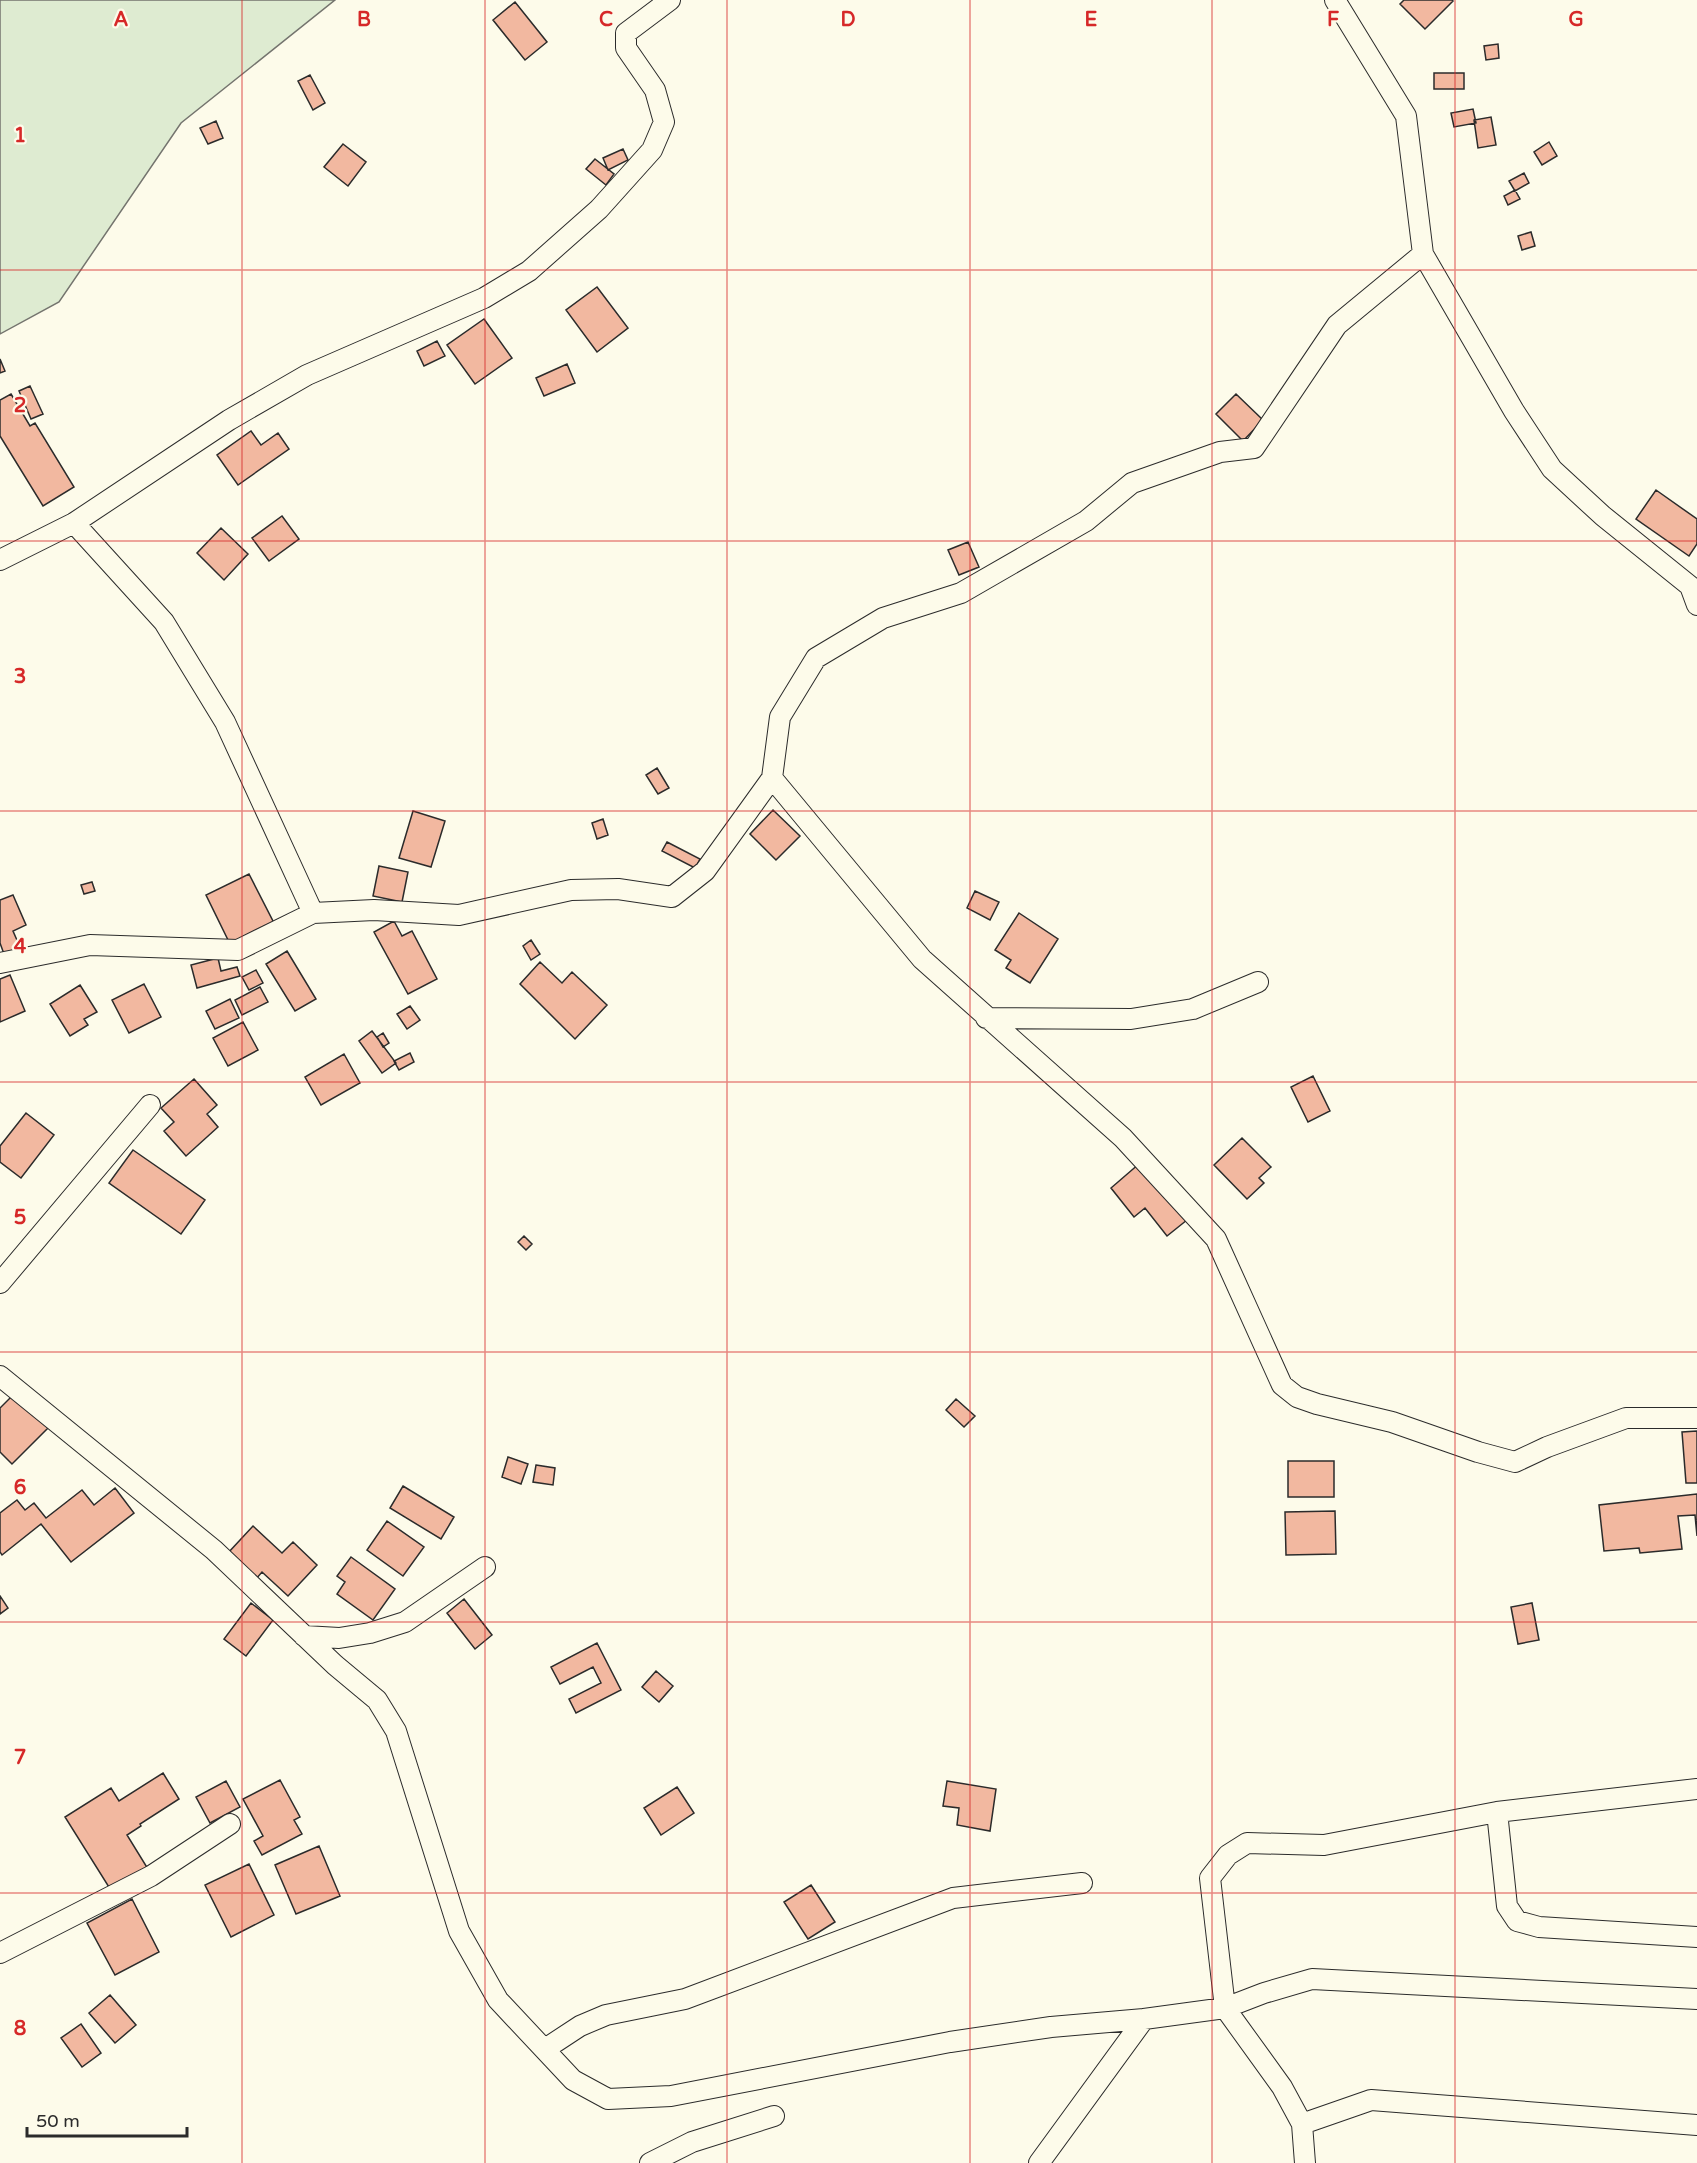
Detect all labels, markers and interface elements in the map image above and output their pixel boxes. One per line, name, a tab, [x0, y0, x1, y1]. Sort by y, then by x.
text: A	[114, 8, 129, 32]
text: B	[357, 8, 371, 32]
text: C	[599, 8, 613, 32]
text: D	[840, 8, 856, 32]
text: E	[1085, 8, 1098, 32]
text: F	[1327, 8, 1339, 32]
text: G	[1568, 8, 1584, 32]
text: 1	[14, 124, 26, 148]
text: 2	[14, 394, 26, 418]
text: 3	[14, 665, 26, 689]
text: 4	[14, 935, 27, 959]
text: 5	[14, 1206, 26, 1230]
text: 6	[14, 1476, 26, 1500]
text: 7	[14, 1746, 26, 1770]
text: 8	[14, 2017, 26, 2041]
scale bar	[27, 2100, 188, 2138]
text: 50 m	[36, 2110, 80, 2132]

